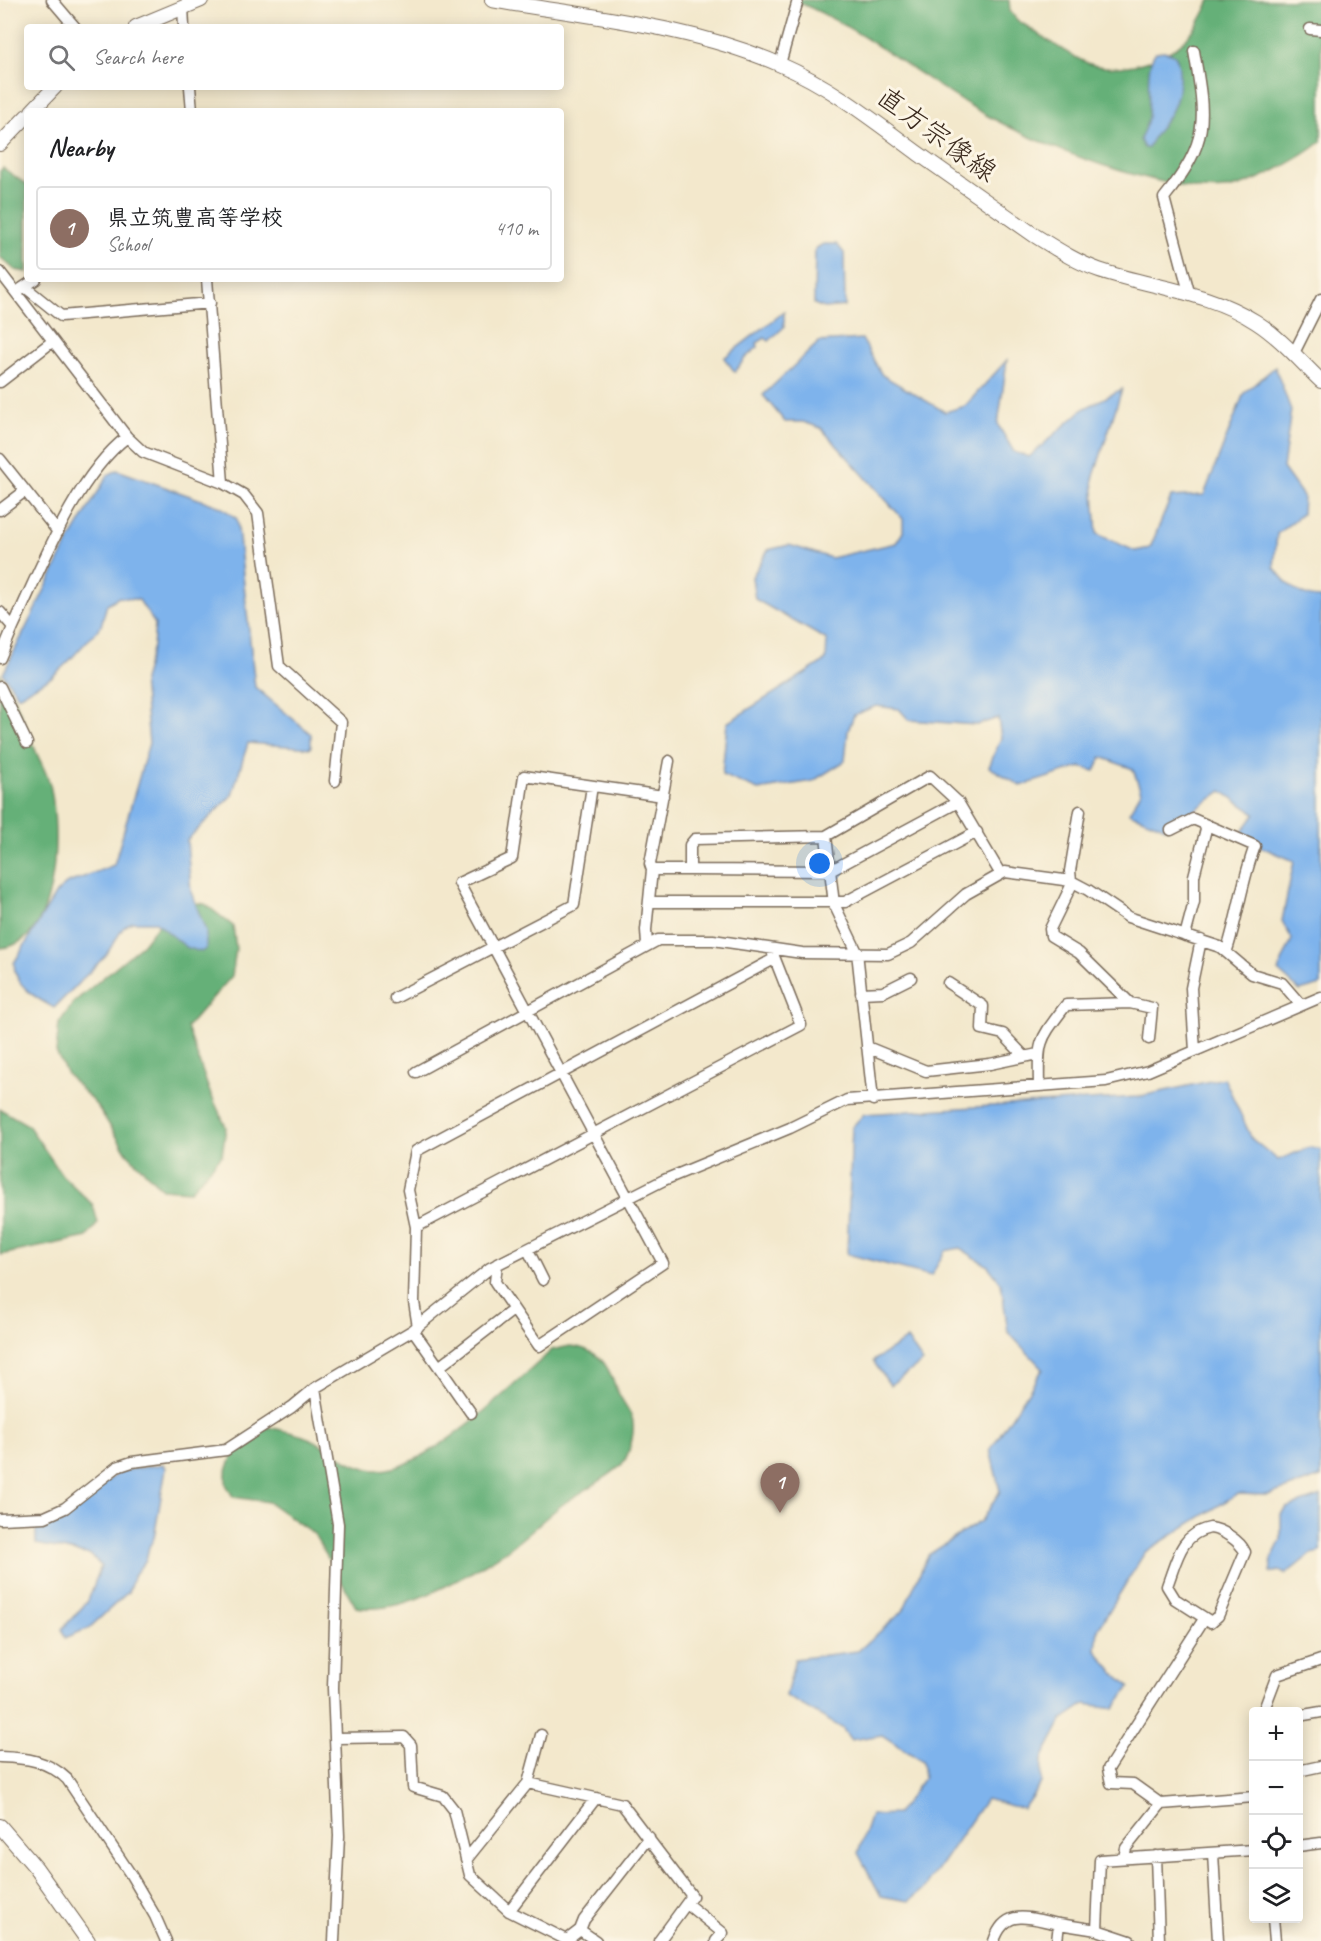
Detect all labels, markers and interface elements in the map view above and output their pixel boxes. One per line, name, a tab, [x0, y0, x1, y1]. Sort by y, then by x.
search box	[24, 24, 564, 90]
icon: search	[45, 41, 78, 74]
text: Search here	[93, 43, 183, 71]
street label: 直方宗像線	[870, 79, 1004, 189]
text: Nearby	[48, 131, 113, 164]
text: 県立筑豊高等学校	[107, 204, 283, 232]
text: 1	[65, 216, 74, 241]
text: 410 m	[495, 216, 538, 241]
text: School	[107, 232, 150, 257]
your location	[805, 849, 834, 878]
pin: 1	[760, 1464, 800, 1513]
map controls	[1249, 1707, 1303, 1923]
button: +	[1249, 1707, 1303, 1761]
button: −	[1249, 1761, 1303, 1815]
button: locate	[1249, 1815, 1303, 1869]
button: layers	[1249, 1869, 1303, 1923]

